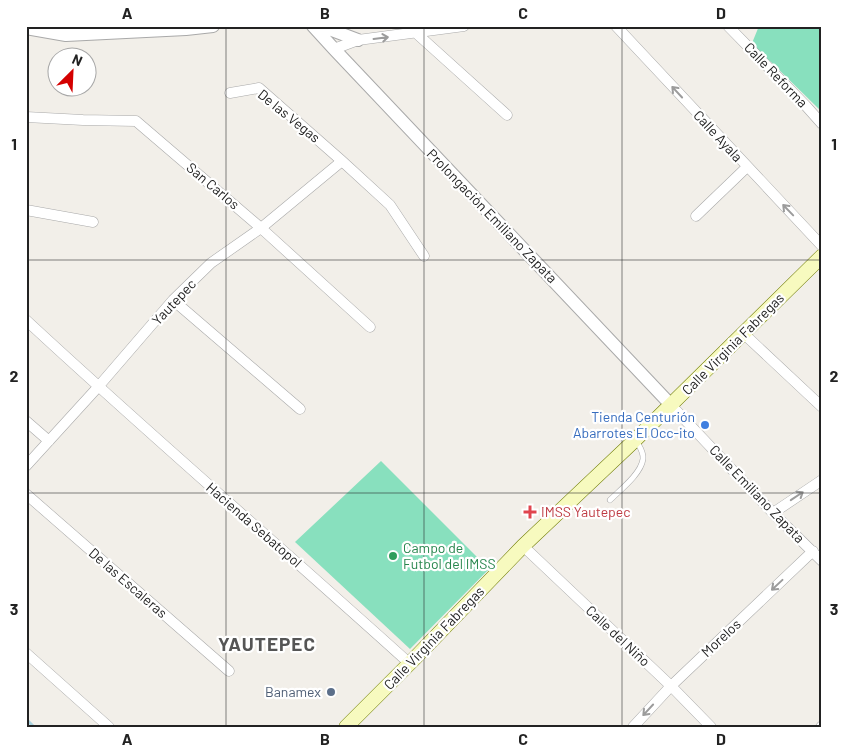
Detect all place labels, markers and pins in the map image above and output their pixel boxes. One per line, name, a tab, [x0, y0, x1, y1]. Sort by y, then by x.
place label: Tienda Centurión Abarrotes El Occ-ito	[573, 408, 695, 441]
marker: Tienda Centurión Abarrotes El Occ-ito	[699, 419, 711, 431]
place label: IMSS Yautepec	[541, 503, 630, 520]
marker: IMSS Yautepec	[523, 505, 537, 519]
place label: Campo de Futbol del IMSS	[403, 539, 496, 572]
marker: Campo de Futbol del IMSS	[387, 550, 399, 562]
place label: Banamex	[265, 683, 321, 700]
marker: Banamex	[325, 686, 337, 698]

